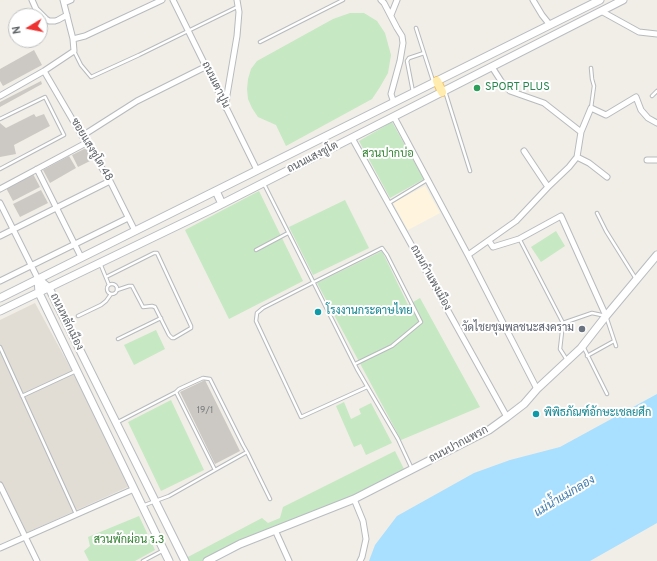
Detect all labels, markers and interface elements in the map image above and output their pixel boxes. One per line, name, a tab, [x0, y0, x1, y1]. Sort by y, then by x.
north arrow	[8, 8, 48, 48]
text: N	[10, 25, 25, 35]
street label: ถนนเตาปูน	[198, 60, 232, 110]
place label: SPORT PLUS	[485, 81, 550, 95]
marker: SPORT PLUS	[472, 83, 482, 93]
street label: ซอยแสงชูโต 48	[67, 116, 115, 184]
street label: ถนนแสงชูโต	[285, 139, 341, 177]
park label: สวนปากบ่อ	[362, 148, 414, 162]
street label: ถนนกำแพงเมือง	[407, 243, 453, 313]
street label: ถนนหลักเมือง	[47, 291, 85, 353]
place label: โรงงานกระดาษไทย	[326, 305, 412, 319]
marker: โรงงานกระดาษไทย	[313, 307, 323, 317]
place label: วัดไชยชุมพลชนะสงคราม	[462, 322, 574, 336]
marker: วัดไชยชุมพลชนะสงคราม	[577, 324, 587, 334]
house number: 19/1	[197, 406, 213, 416]
place label: พิพิธภัณฑ์อักษะเชลยศึก	[544, 407, 651, 421]
marker: พิพิธภัณฑ์อักษะเชลยศึก	[531, 409, 541, 419]
street label: ถนนปากแพรก	[427, 424, 491, 466]
water label: แม่น้ำแม่กลอง	[532, 473, 598, 521]
park label: สวนพักผ่อน ร.3	[94, 534, 164, 548]

